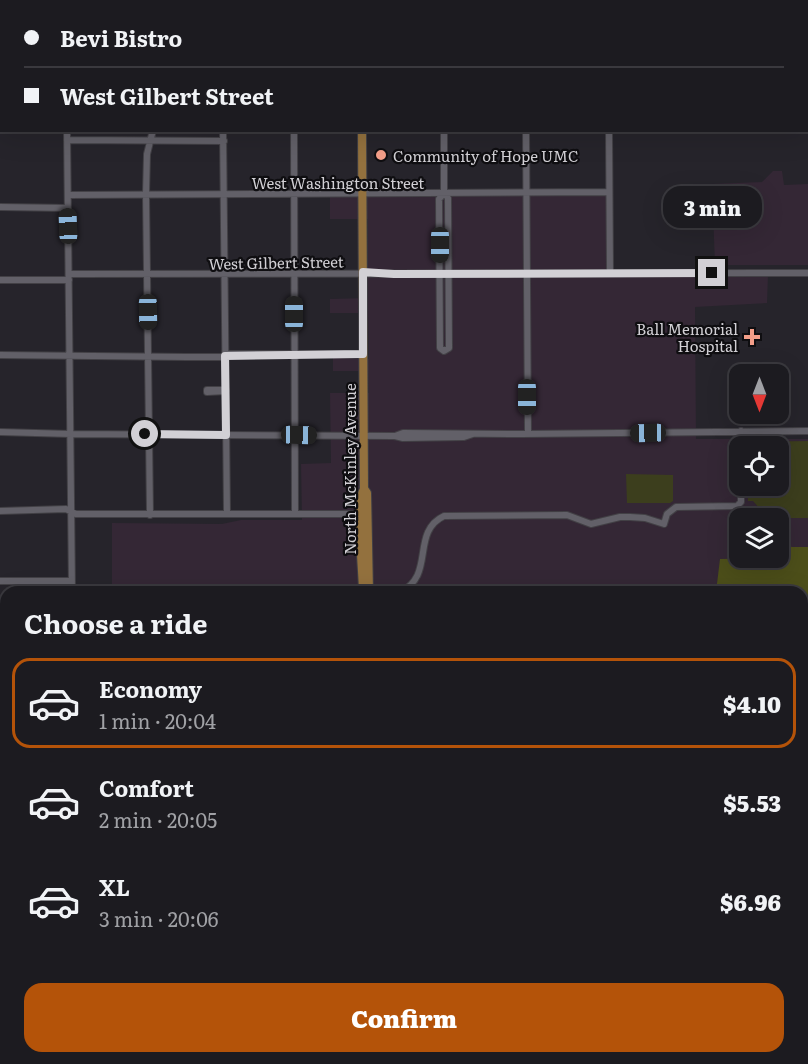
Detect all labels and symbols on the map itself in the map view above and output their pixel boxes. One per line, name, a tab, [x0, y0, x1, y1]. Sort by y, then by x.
place label: Community of Hope UMC	[393, 144, 578, 167]
marker: Community of Hope UMC	[374, 148, 388, 162]
street label: West Washington Street	[252, 171, 424, 194]
callout: 3 min	[662, 186, 762, 228]
car	[58, 208, 78, 244]
car	[431, 227, 449, 263]
street label: West Gilbert Street	[208, 249, 344, 275]
route end	[698, 259, 725, 286]
car	[139, 294, 157, 330]
car	[285, 296, 303, 332]
place label: Ball Memorial Hospital	[636, 317, 738, 357]
marker: Ball Memorial Hospital	[743, 328, 761, 346]
north arrow	[729, 364, 789, 424]
car	[518, 379, 536, 415]
street label: North McKinley Avenue	[338, 383, 361, 555]
route start	[131, 420, 158, 447]
car	[630, 424, 666, 442]
car	[281, 426, 317, 444]

